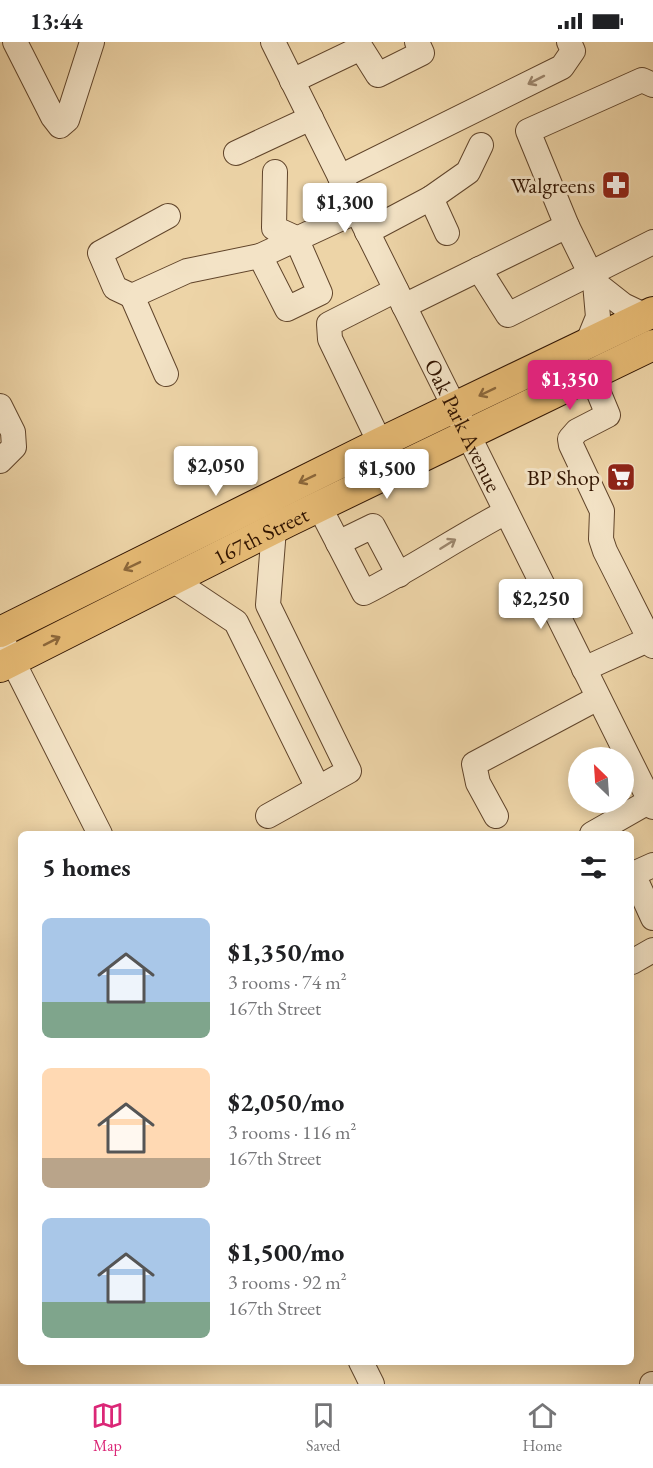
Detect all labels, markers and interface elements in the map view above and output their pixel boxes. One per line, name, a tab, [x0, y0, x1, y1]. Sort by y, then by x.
text: 13:44	[30, 7, 83, 36]
one-way arrow	[528, 74, 546, 86]
pharmacy icon: Walgreens	[600, 169, 632, 201]
place label: Walgreens	[510, 171, 595, 200]
pin: $1,300	[296, 183, 394, 234]
text: $1,300	[317, 189, 373, 215]
street label: Oak Park Avenue	[418, 354, 508, 497]
pin: $1,350	[521, 360, 619, 411]
text: $1,350	[542, 366, 598, 392]
one-way arrow	[478, 387, 496, 399]
pin: $2,050	[167, 446, 265, 497]
pin: $1,500	[338, 449, 436, 500]
text: $2,050	[188, 452, 244, 478]
text: $1,500	[359, 455, 415, 481]
supermarket icon: BP Shop	[605, 461, 637, 493]
place label: BP Shop	[527, 463, 600, 492]
one-way arrow	[298, 474, 316, 486]
street label: 167th Street	[208, 500, 313, 572]
one-way arrow	[439, 537, 456, 549]
one-way arrow	[124, 560, 141, 572]
pin: $2,250	[492, 579, 590, 630]
text: $2,250	[513, 585, 569, 611]
one-way arrow	[43, 634, 61, 646]
north arrow	[568, 747, 634, 813]
map controls	[568, 747, 634, 813]
text: 5 homes	[42, 850, 131, 884]
icon: filters	[577, 851, 610, 884]
text: $1,350/mo	[228, 935, 344, 969]
icon: home	[90, 942, 162, 1014]
text: 3 rooms · 74 m²	[228, 969, 347, 995]
text: 167th Street	[228, 995, 321, 1021]
text: $2,050/mo	[228, 1085, 344, 1119]
icon: home	[90, 1092, 162, 1164]
text: 3 rooms · 116 m²	[228, 1119, 356, 1145]
text: 167th Street	[228, 1145, 321, 1171]
text: $1,500/mo	[228, 1235, 344, 1269]
icon: home	[90, 1242, 162, 1314]
text: 3 rooms · 92 m²	[228, 1269, 347, 1295]
text: 167th Street	[228, 1295, 321, 1321]
tab: Map	[91, 1399, 124, 1456]
tab: Saved	[306, 1399, 340, 1456]
tab: Home	[522, 1399, 562, 1456]

